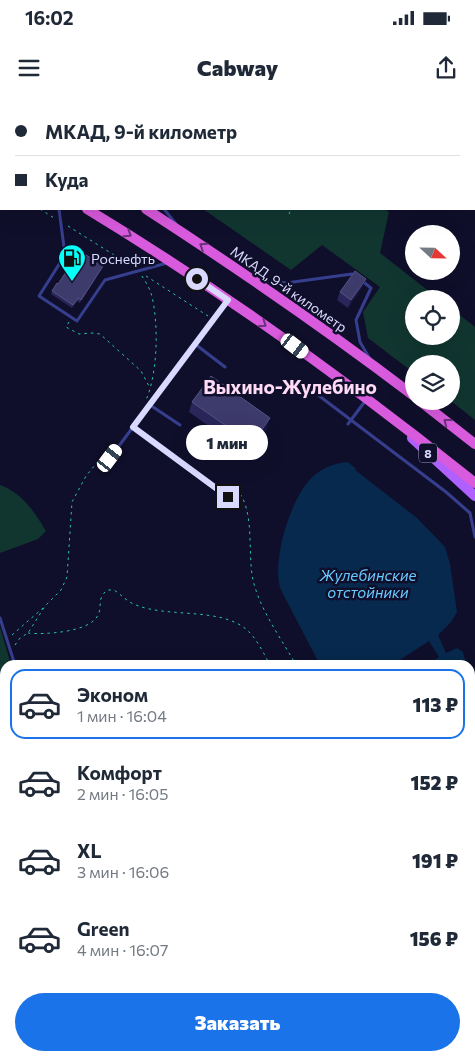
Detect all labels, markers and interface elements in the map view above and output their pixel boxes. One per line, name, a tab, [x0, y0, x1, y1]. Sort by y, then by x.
text: 16:02	[25, 6, 74, 29]
icon: menu	[15, 54, 43, 82]
text: Cabway	[197, 54, 278, 81]
icon: share	[432, 54, 460, 82]
text: МКАД, 9-й километр	[45, 120, 237, 143]
text: Куда	[45, 168, 89, 191]
north arrow	[405, 225, 460, 280]
map controls	[405, 225, 460, 410]
one-way arrow	[122, 228, 132, 237]
street label: МКАД, 9-й километр	[227, 242, 351, 336]
fuel station icon: Роснефть	[57, 243, 87, 282]
one-way arrow	[200, 243, 209, 252]
place label: Роснефть	[91, 250, 155, 267]
route start	[186, 268, 208, 290]
button: locate	[405, 290, 460, 345]
one-way arrow	[258, 318, 267, 327]
car	[278, 331, 311, 361]
button: layers	[405, 355, 460, 410]
district label: Выхино-Жулебино	[203, 375, 377, 398]
one-way arrow	[444, 419, 453, 428]
callout: 1 мин	[187, 424, 269, 460]
text: 1 мин	[206, 433, 248, 452]
car	[94, 442, 125, 474]
road number: 8	[419, 443, 437, 462]
route end	[217, 486, 239, 508]
water label: Жулебинские отстойники	[319, 566, 417, 601]
icon: car	[17, 682, 62, 727]
text: Эконом	[77, 683, 148, 706]
text: 113 ₽	[413, 693, 458, 716]
text: 1 мин · 16:04	[77, 706, 167, 725]
icon: car	[17, 760, 62, 805]
text: Комфорт	[77, 761, 162, 784]
text: 152 ₽	[411, 771, 458, 794]
text: 2 мин · 16:05	[77, 784, 168, 803]
icon: car	[17, 838, 62, 883]
text: XL	[77, 839, 102, 862]
text: 191 ₽	[412, 849, 458, 872]
text: 3 мин · 16:06	[77, 862, 169, 881]
icon: car	[17, 916, 62, 961]
text: Green	[77, 917, 129, 940]
text: 156 ₽	[410, 927, 458, 950]
text: 4 мин · 16:07	[77, 940, 168, 959]
button: Заказать	[15, 993, 460, 1051]

